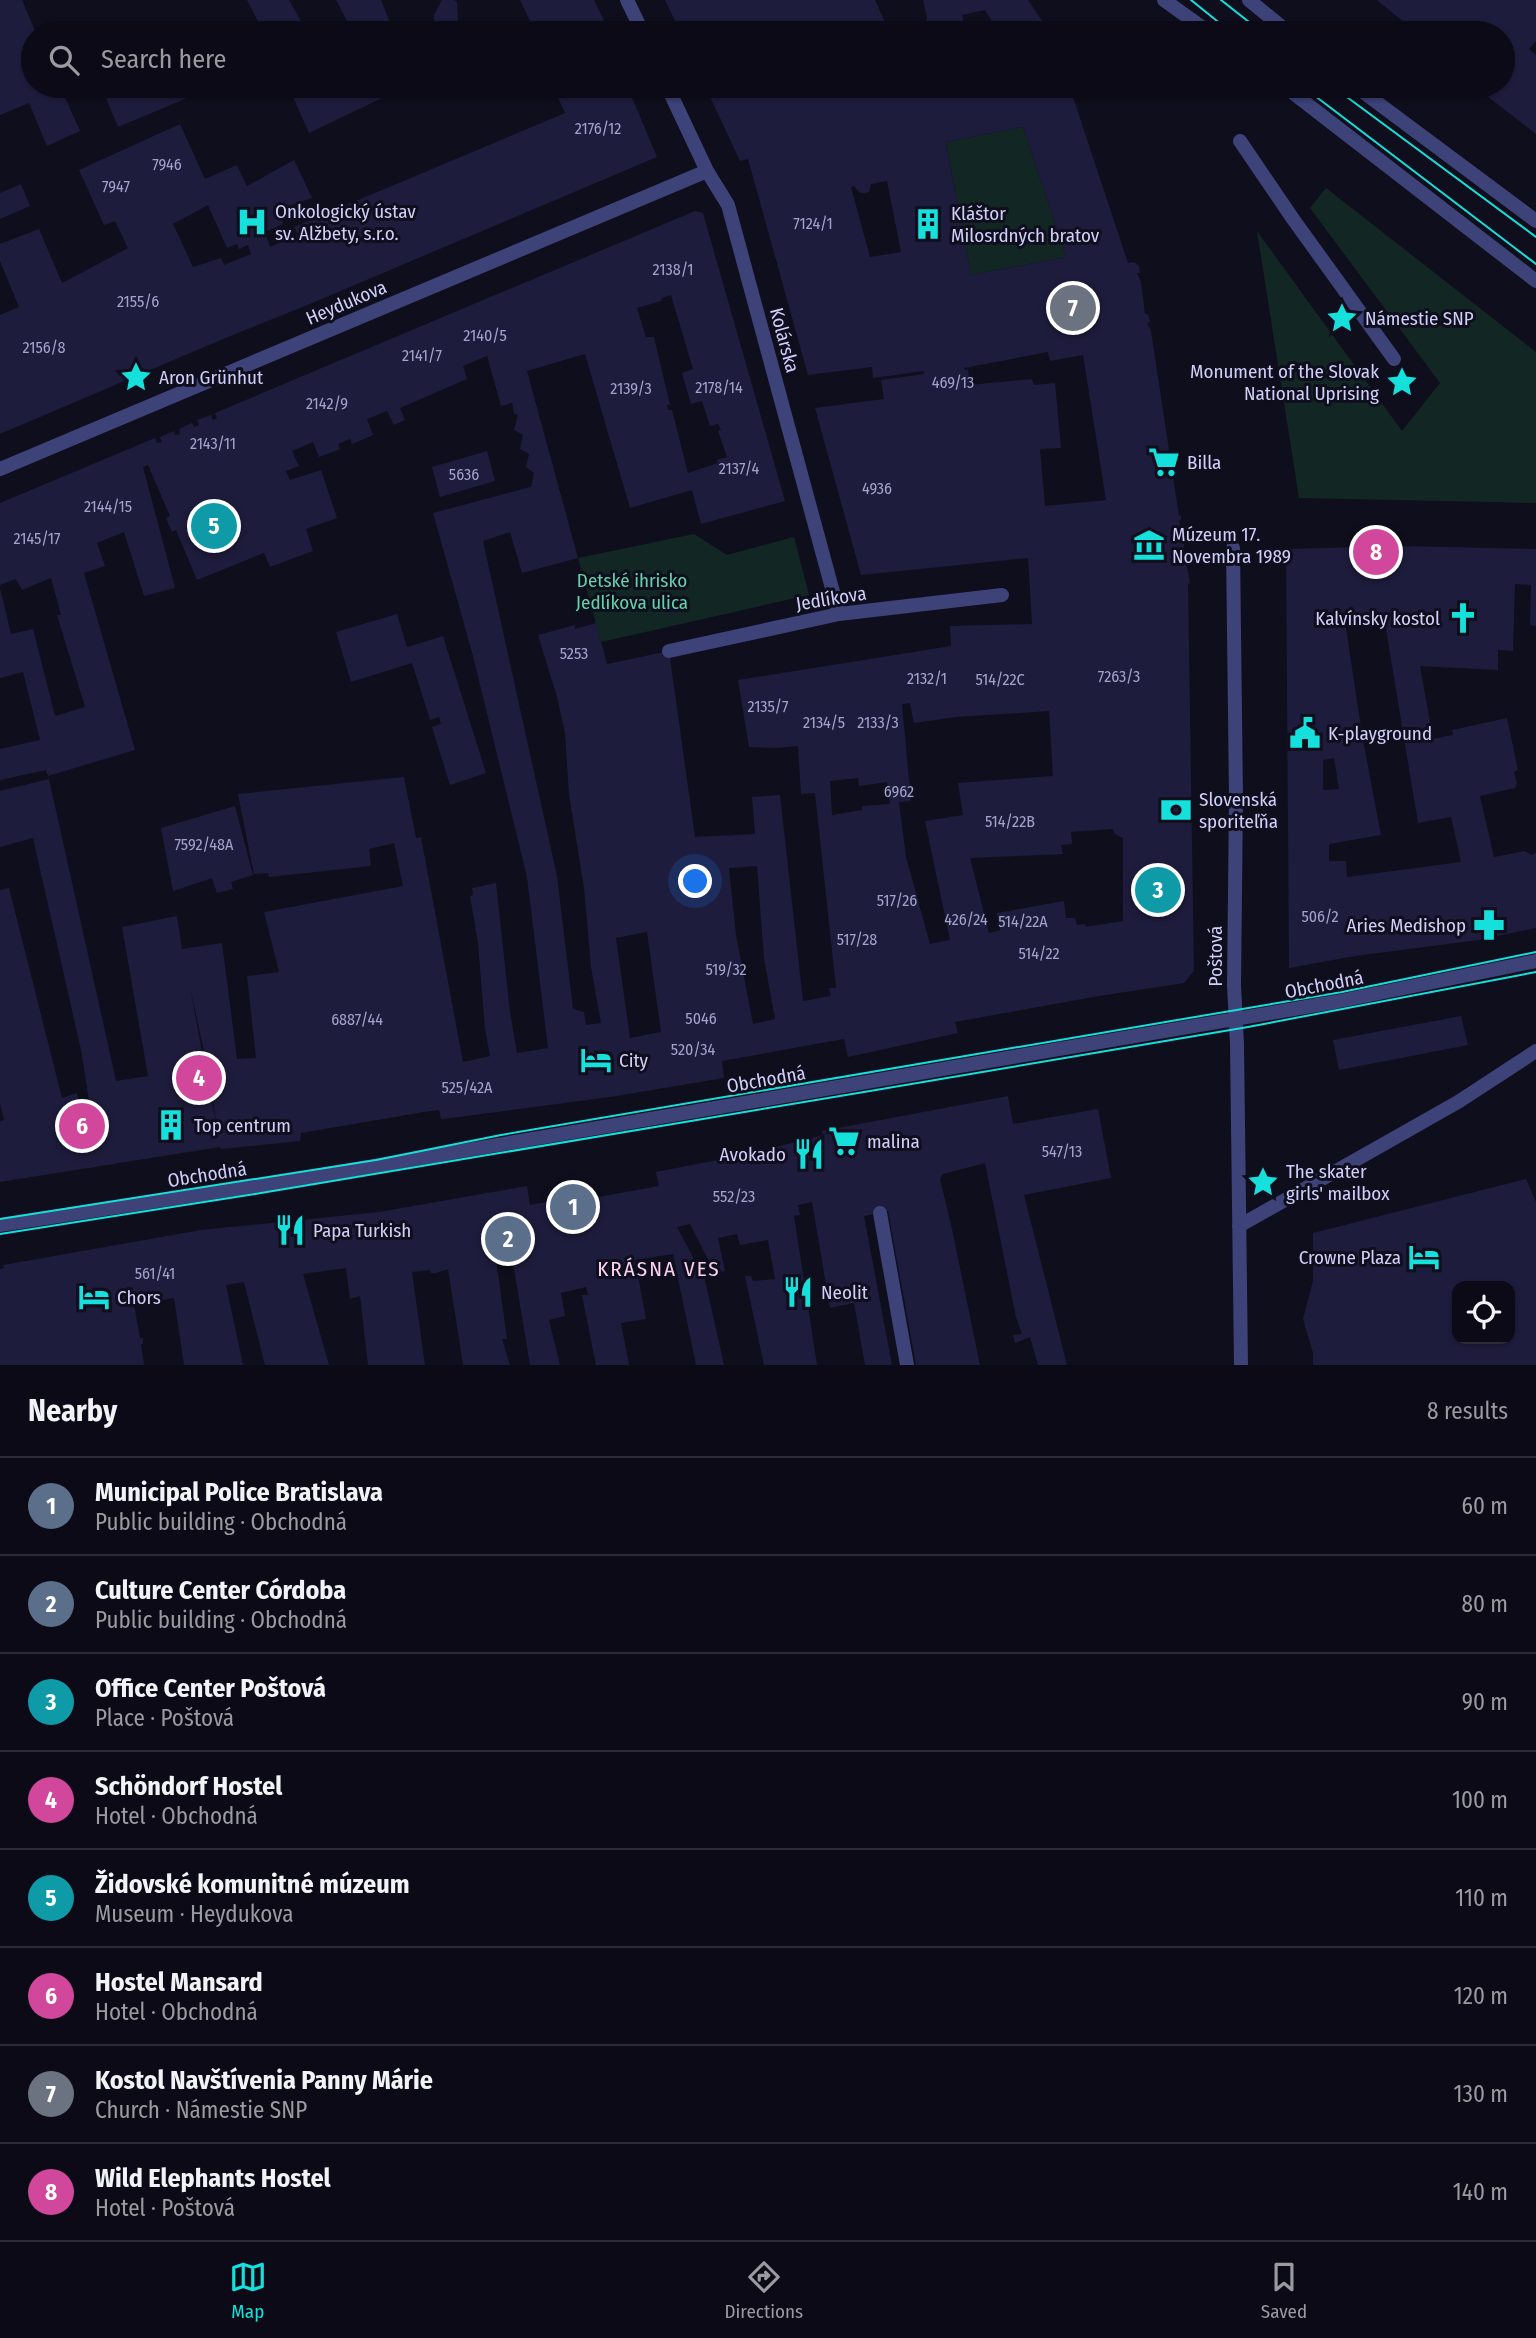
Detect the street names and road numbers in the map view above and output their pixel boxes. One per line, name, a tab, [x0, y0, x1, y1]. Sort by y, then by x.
street label: Heydukova	[302, 275, 390, 330]
street label: Kolárska	[765, 305, 804, 375]
street label: Jedlíkova	[794, 582, 868, 615]
street label: Poštová	[1204, 926, 1227, 986]
street label: Obchodná	[1283, 966, 1365, 1003]
street label: Obchodná	[725, 1061, 807, 1098]
street label: Obchodná	[166, 1157, 248, 1192]

